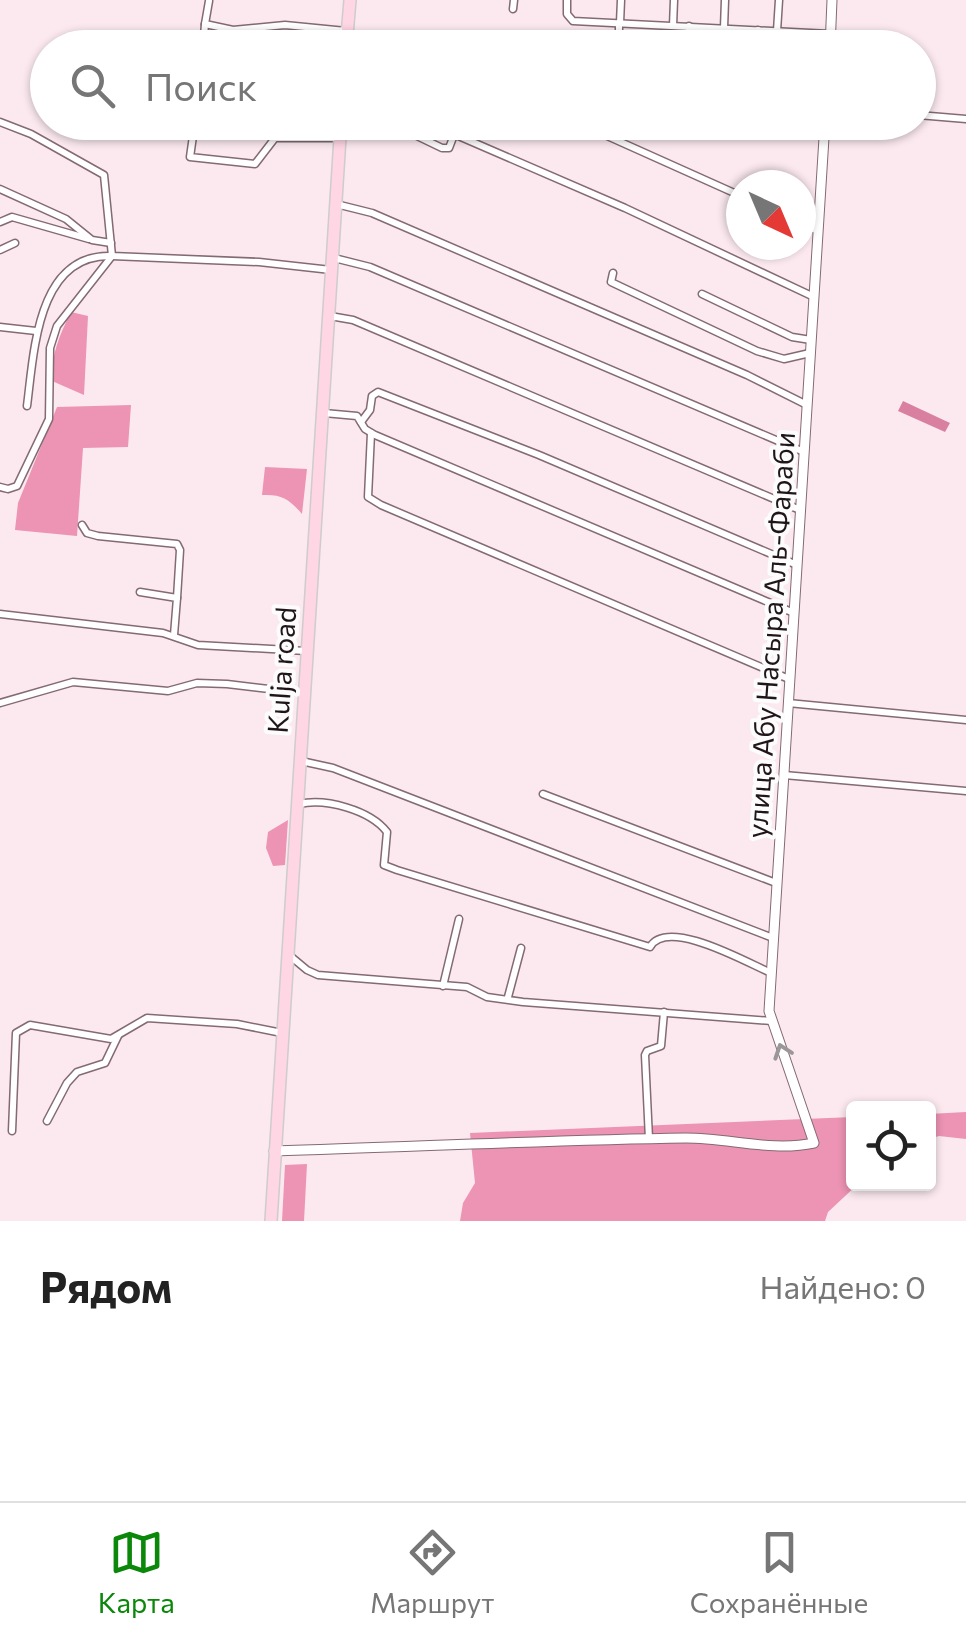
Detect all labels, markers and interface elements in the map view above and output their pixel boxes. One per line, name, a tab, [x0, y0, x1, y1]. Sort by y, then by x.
search box	[30, 30, 936, 140]
icon: search	[65, 58, 120, 113]
text: Поиск	[145, 62, 257, 109]
north arrow	[726, 170, 816, 260]
street label: улица Абу Насыра Аль-Фараби	[739, 431, 801, 839]
street label: Kulja road	[260, 606, 302, 734]
one-way arrow	[774, 1043, 794, 1060]
map controls	[846, 1101, 936, 1191]
button: locate	[846, 1101, 936, 1191]
text: Рядом	[40, 1260, 172, 1312]
text: Найдено: 0	[760, 1266, 926, 1306]
tab: Карта	[98, 1525, 175, 1619]
tab: Маршрут	[370, 1525, 494, 1619]
tab: Сохранённые	[690, 1525, 868, 1619]

